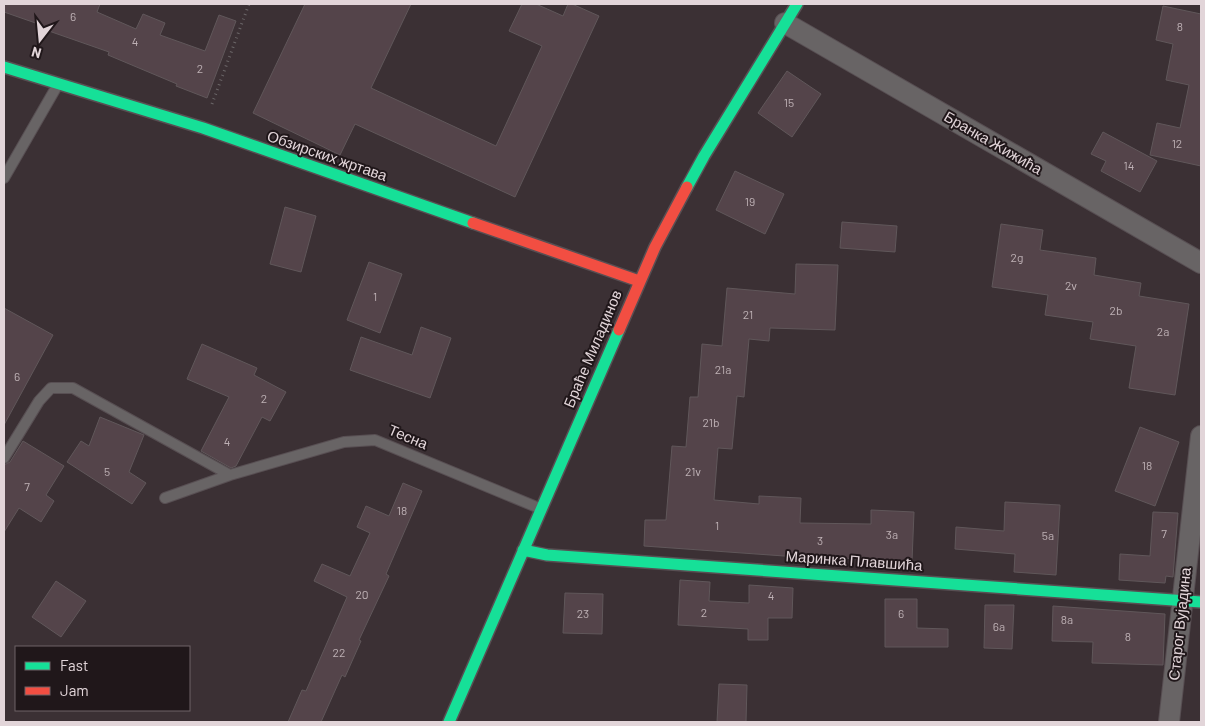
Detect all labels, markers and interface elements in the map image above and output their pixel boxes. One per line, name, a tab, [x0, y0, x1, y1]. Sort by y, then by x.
house number: 6	[70, 9, 76, 23]
north arrow	[15, 15, 65, 65]
house number: 8	[1177, 19, 1183, 33]
house number: 4	[132, 34, 138, 48]
text: N	[29, 44, 43, 62]
house number: 2	[197, 61, 203, 75]
house number: 15	[784, 95, 794, 109]
street label: Бранка Жижића	[941, 107, 1046, 178]
street label: Обзирских жртава	[265, 126, 390, 184]
house number: 12	[1172, 136, 1182, 150]
house number: 14	[1124, 158, 1134, 172]
house number: 19	[745, 194, 755, 208]
house number: 2g	[1011, 250, 1023, 264]
house number: 2v	[1065, 278, 1077, 292]
street label: Браће Миладинов	[559, 287, 625, 410]
house number: 1	[373, 289, 377, 303]
house number: 2b	[1110, 303, 1122, 317]
house number: 21	[743, 307, 753, 321]
house number: 2a	[1157, 324, 1169, 338]
house number: 21a	[715, 362, 731, 376]
house number: 6	[14, 369, 20, 383]
house number: 2	[261, 391, 267, 405]
house number: 21b	[702, 415, 720, 429]
street label: Тесна	[386, 420, 431, 453]
house number: 4	[224, 434, 230, 448]
house number: 18	[1142, 458, 1152, 472]
house number: 5	[104, 464, 110, 478]
house number: 21v	[685, 464, 701, 478]
house number: 7	[24, 479, 30, 493]
house number: 18	[397, 503, 407, 517]
house number: 1	[715, 518, 719, 532]
house number: 7	[1161, 526, 1167, 540]
house number: 3a	[886, 527, 898, 541]
house number: 5a	[1042, 528, 1054, 542]
house number: 3	[817, 533, 823, 547]
street label: Маринка Плавшића	[785, 546, 924, 574]
street label: Старог Вујадина	[1164, 566, 1194, 681]
house number: 20	[355, 587, 369, 601]
house number: 4	[768, 588, 774, 602]
house number: 2	[701, 605, 707, 619]
house number: 23	[577, 606, 589, 620]
house number: 6	[898, 606, 904, 620]
house number: 8a	[1061, 612, 1073, 626]
house number: 6a	[993, 619, 1005, 633]
house number: 8	[1125, 629, 1131, 643]
house number: 22	[333, 645, 345, 659]
legend	[15, 646, 190, 711]
text: Fast	[60, 656, 88, 674]
text: Jam	[60, 681, 89, 699]

